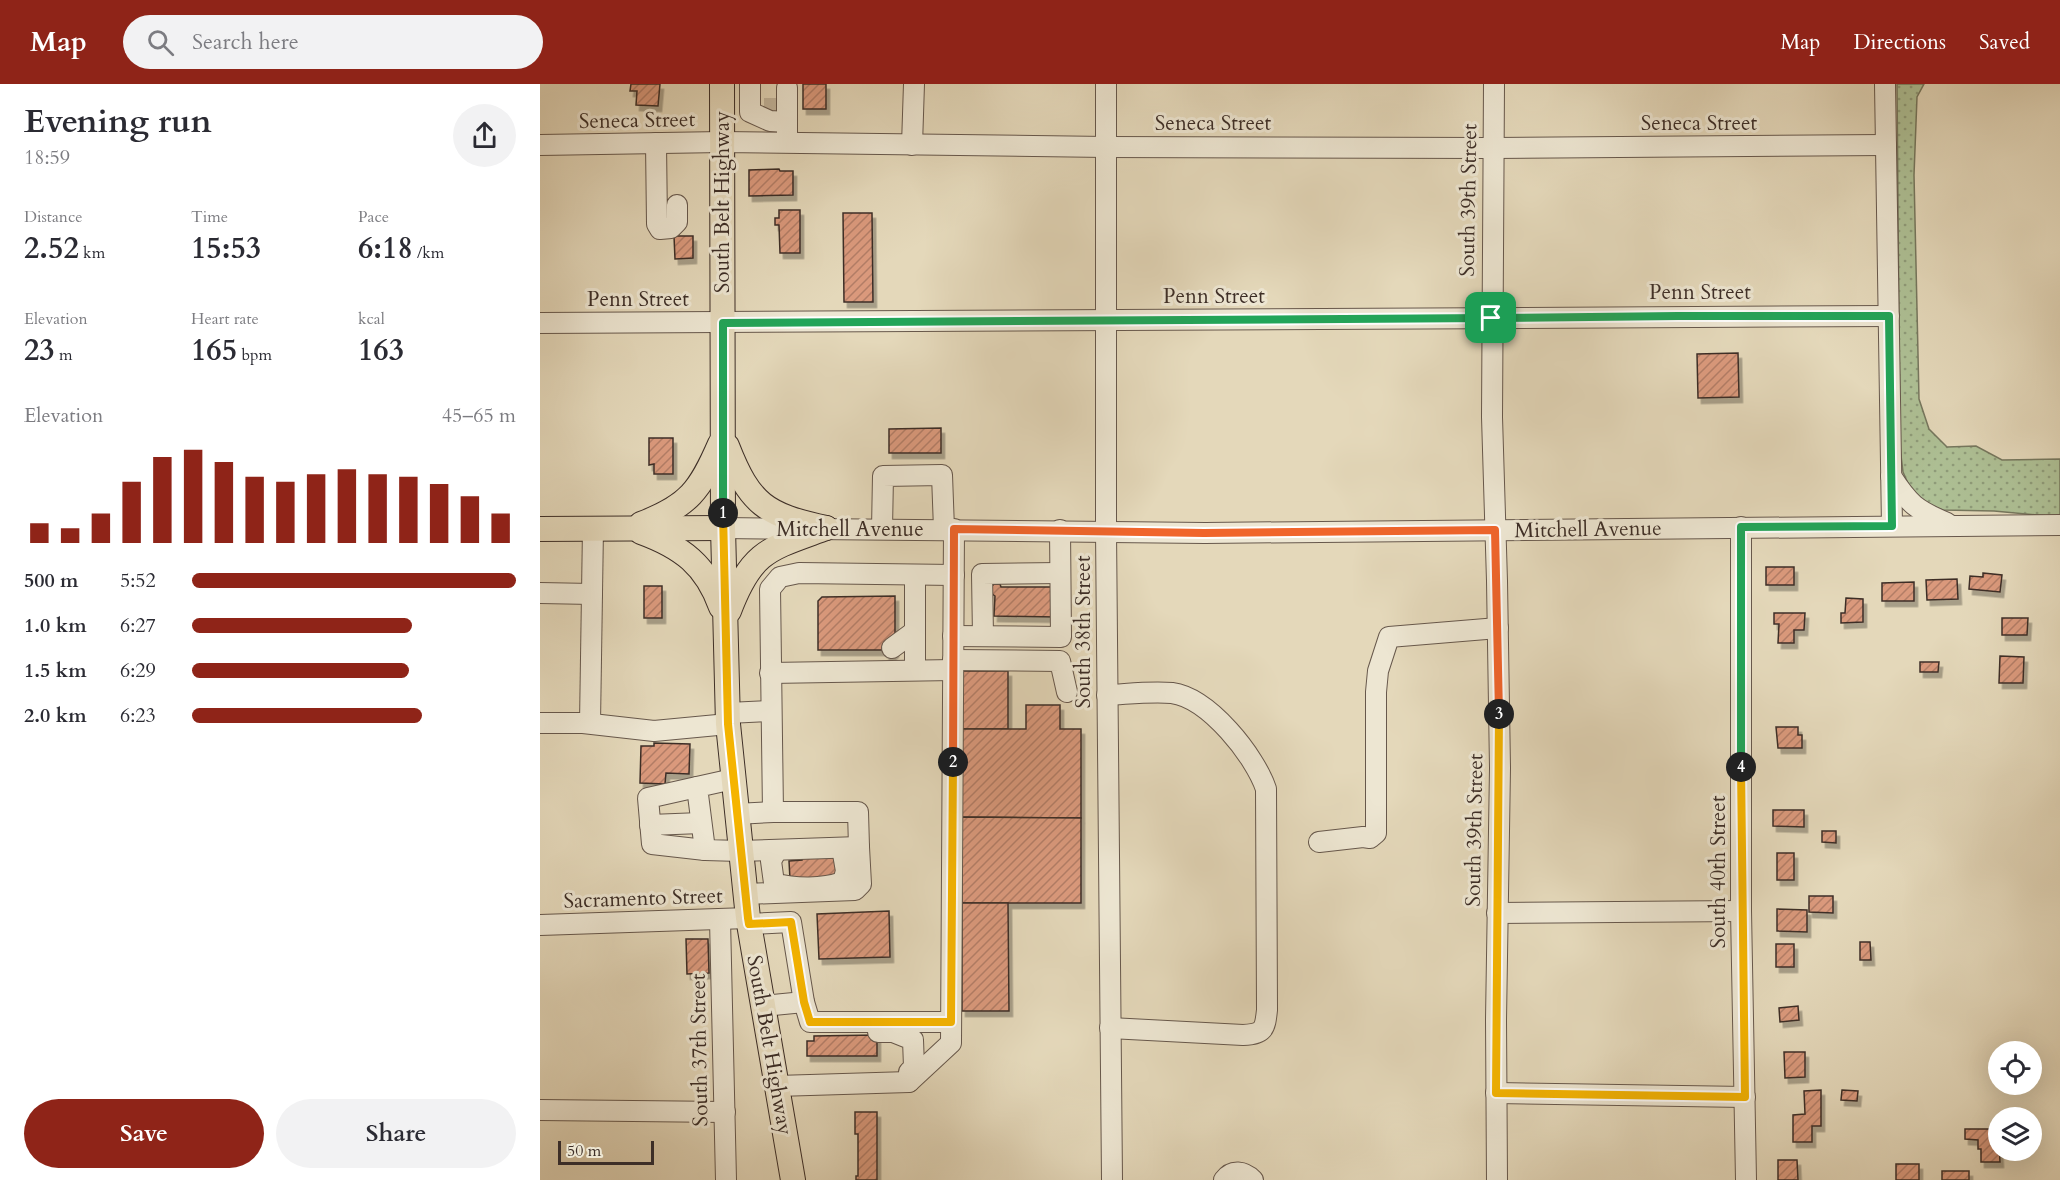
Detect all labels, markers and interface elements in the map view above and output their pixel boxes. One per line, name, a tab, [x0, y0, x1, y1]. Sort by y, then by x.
search box	[123, 15, 543, 69]
text: Map	[30, 23, 87, 61]
icon: search	[144, 26, 177, 59]
text: Search here	[192, 27, 299, 57]
text: Map	[1780, 28, 1820, 57]
text: Directions	[1853, 28, 1946, 57]
text: Saved	[1979, 28, 2030, 57]
text: Evening run	[24, 99, 212, 144]
button: share	[453, 104, 516, 167]
street label: Seneca Street	[579, 105, 696, 136]
street label: Seneca Street	[1155, 109, 1272, 138]
street label: Seneca Street	[1641, 109, 1758, 138]
street label: South Belt Highway	[708, 111, 737, 293]
street label: South 39th Street	[1453, 123, 1484, 277]
text: 18:59	[24, 144, 70, 171]
text: Distance	[24, 206, 82, 228]
text: Time	[191, 206, 228, 228]
text: Pace	[358, 206, 389, 228]
text: 2.52	[24, 228, 79, 269]
text: 15:53	[191, 228, 261, 269]
text: 6:18	[358, 228, 413, 269]
text: km	[79, 242, 105, 264]
text: /km	[413, 242, 444, 264]
street label: Penn Street	[1649, 278, 1751, 307]
street label: Penn Street	[1163, 282, 1265, 311]
street label: Penn Street	[587, 285, 689, 314]
pin	[1465, 292, 1516, 343]
icon: arrive	[1474, 301, 1507, 334]
text: Elevation	[24, 308, 88, 330]
text: Heart rate	[191, 308, 259, 330]
text: kcal	[358, 308, 385, 330]
text: 23	[24, 330, 55, 371]
text: 165	[191, 330, 237, 371]
text: 163	[358, 330, 404, 371]
text: m	[55, 344, 73, 366]
text: bpm	[237, 344, 272, 366]
text: Elevation	[24, 402, 103, 429]
text: 45–65 m	[442, 402, 516, 429]
pin: 1	[708, 498, 738, 528]
text: 1	[719, 502, 727, 524]
street label: Mitchell Avenue	[1514, 514, 1662, 545]
street label: Mitchell Avenue	[776, 515, 924, 544]
street label: South 38th Street	[1069, 555, 1098, 709]
text: 500 m	[24, 567, 79, 594]
text: 5:52	[120, 567, 156, 594]
text: 1.0 km	[24, 612, 87, 639]
text: 6:27	[120, 612, 156, 639]
text: 1.5 km	[24, 657, 87, 684]
text: 6:29	[120, 657, 156, 684]
pin: 3	[1484, 699, 1514, 729]
text: 2.0 km	[24, 702, 87, 729]
text: 6:23	[120, 702, 156, 729]
text: 3	[1495, 703, 1503, 725]
pin: 2	[938, 747, 968, 777]
text: 2	[949, 751, 957, 773]
pin: 4	[1726, 752, 1756, 782]
street label: South 39th Street	[1459, 753, 1490, 907]
text: 4	[1737, 756, 1745, 778]
street label: South 40th Street	[1704, 795, 1733, 949]
street label: Sacramento Street	[563, 881, 723, 916]
street label: South Belt Highway	[739, 953, 800, 1137]
street label: South 37th Street	[684, 973, 715, 1127]
map controls	[1988, 1041, 2042, 1161]
button: locate	[1988, 1041, 2042, 1095]
button: Save	[24, 1099, 264, 1168]
button: Share	[276, 1099, 516, 1168]
button: layers	[1988, 1107, 2042, 1161]
scale bar	[558, 1138, 654, 1166]
text: 50 m	[567, 1140, 601, 1162]

